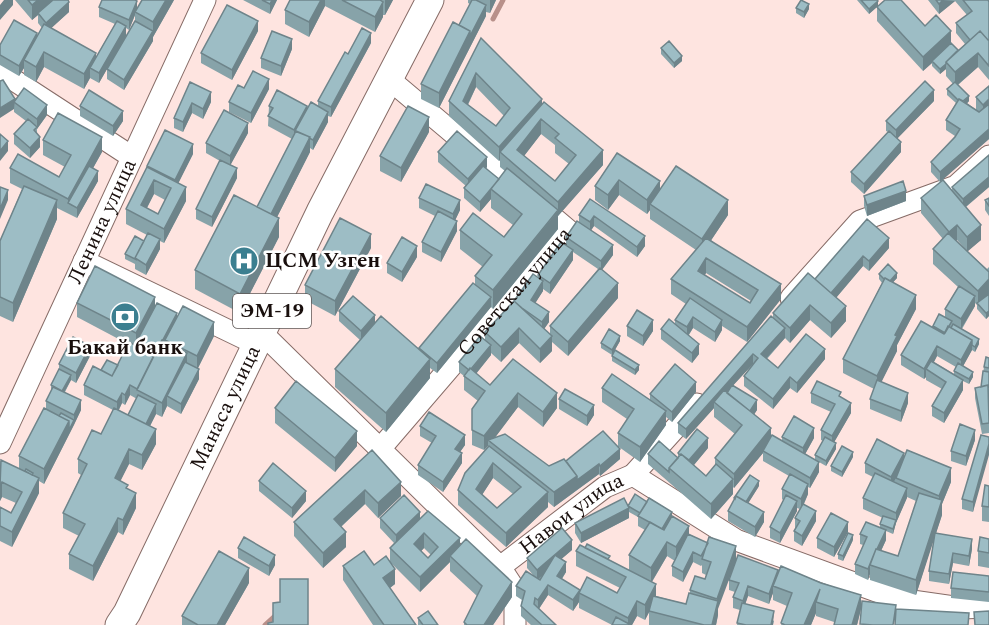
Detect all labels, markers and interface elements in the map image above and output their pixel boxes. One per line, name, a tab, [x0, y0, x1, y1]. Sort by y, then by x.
street label: Ленина улица	[60, 153, 146, 290]
street label: Советская улица	[450, 219, 580, 364]
hospital icon: ЦСМ Узген	[228, 245, 260, 277]
place label: ЦСМ Узген	[265, 245, 381, 277]
road number: ЭМ-19	[233, 294, 311, 328]
bank icon: Бакай банк	[109, 301, 141, 333]
place label: Бакай банк	[67, 332, 183, 364]
street label: Манаса улица	[182, 339, 270, 476]
street label: Навои улица	[512, 464, 629, 563]

